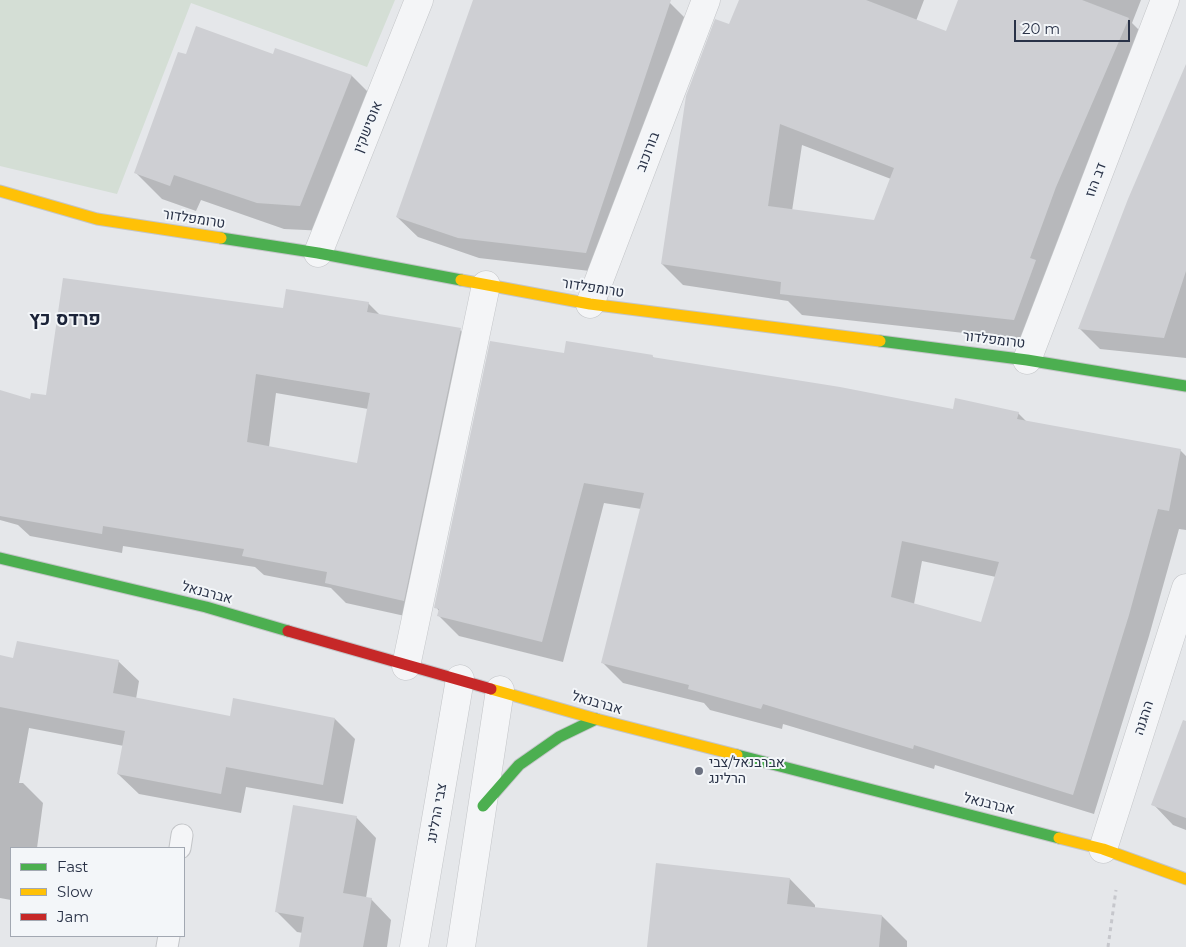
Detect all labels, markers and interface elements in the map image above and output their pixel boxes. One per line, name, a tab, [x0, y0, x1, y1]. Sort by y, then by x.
scale bar	[1016, 10, 1132, 42]
text: 20 m	[1022, 19, 1060, 38]
street label: אוסישקין	[350, 99, 386, 155]
street label: בורוכוב	[633, 130, 663, 174]
street label: דב הוז	[1082, 160, 1110, 200]
street label: טרומפלדור	[162, 206, 226, 232]
street label: טרומפלדור	[561, 275, 625, 301]
district label: פרדס כץ	[29, 308, 101, 330]
street label: טרומפלדור	[962, 328, 1026, 352]
street label: אברבנאל	[180, 578, 234, 608]
street label: אברבנאל	[570, 688, 624, 718]
street label: ההגנה	[1131, 699, 1157, 737]
place label: אברבנאל/צבי הרלינג	[709, 755, 785, 788]
marker: אברבנאל/צבי הרלינג	[693, 765, 705, 777]
street label: צבי הרלינג	[424, 782, 450, 844]
street label: אברבנאל	[962, 790, 1016, 818]
legend	[10, 847, 185, 937]
text: Fast	[57, 857, 88, 876]
text: Slow	[57, 882, 93, 901]
text: Jam	[57, 907, 89, 926]

